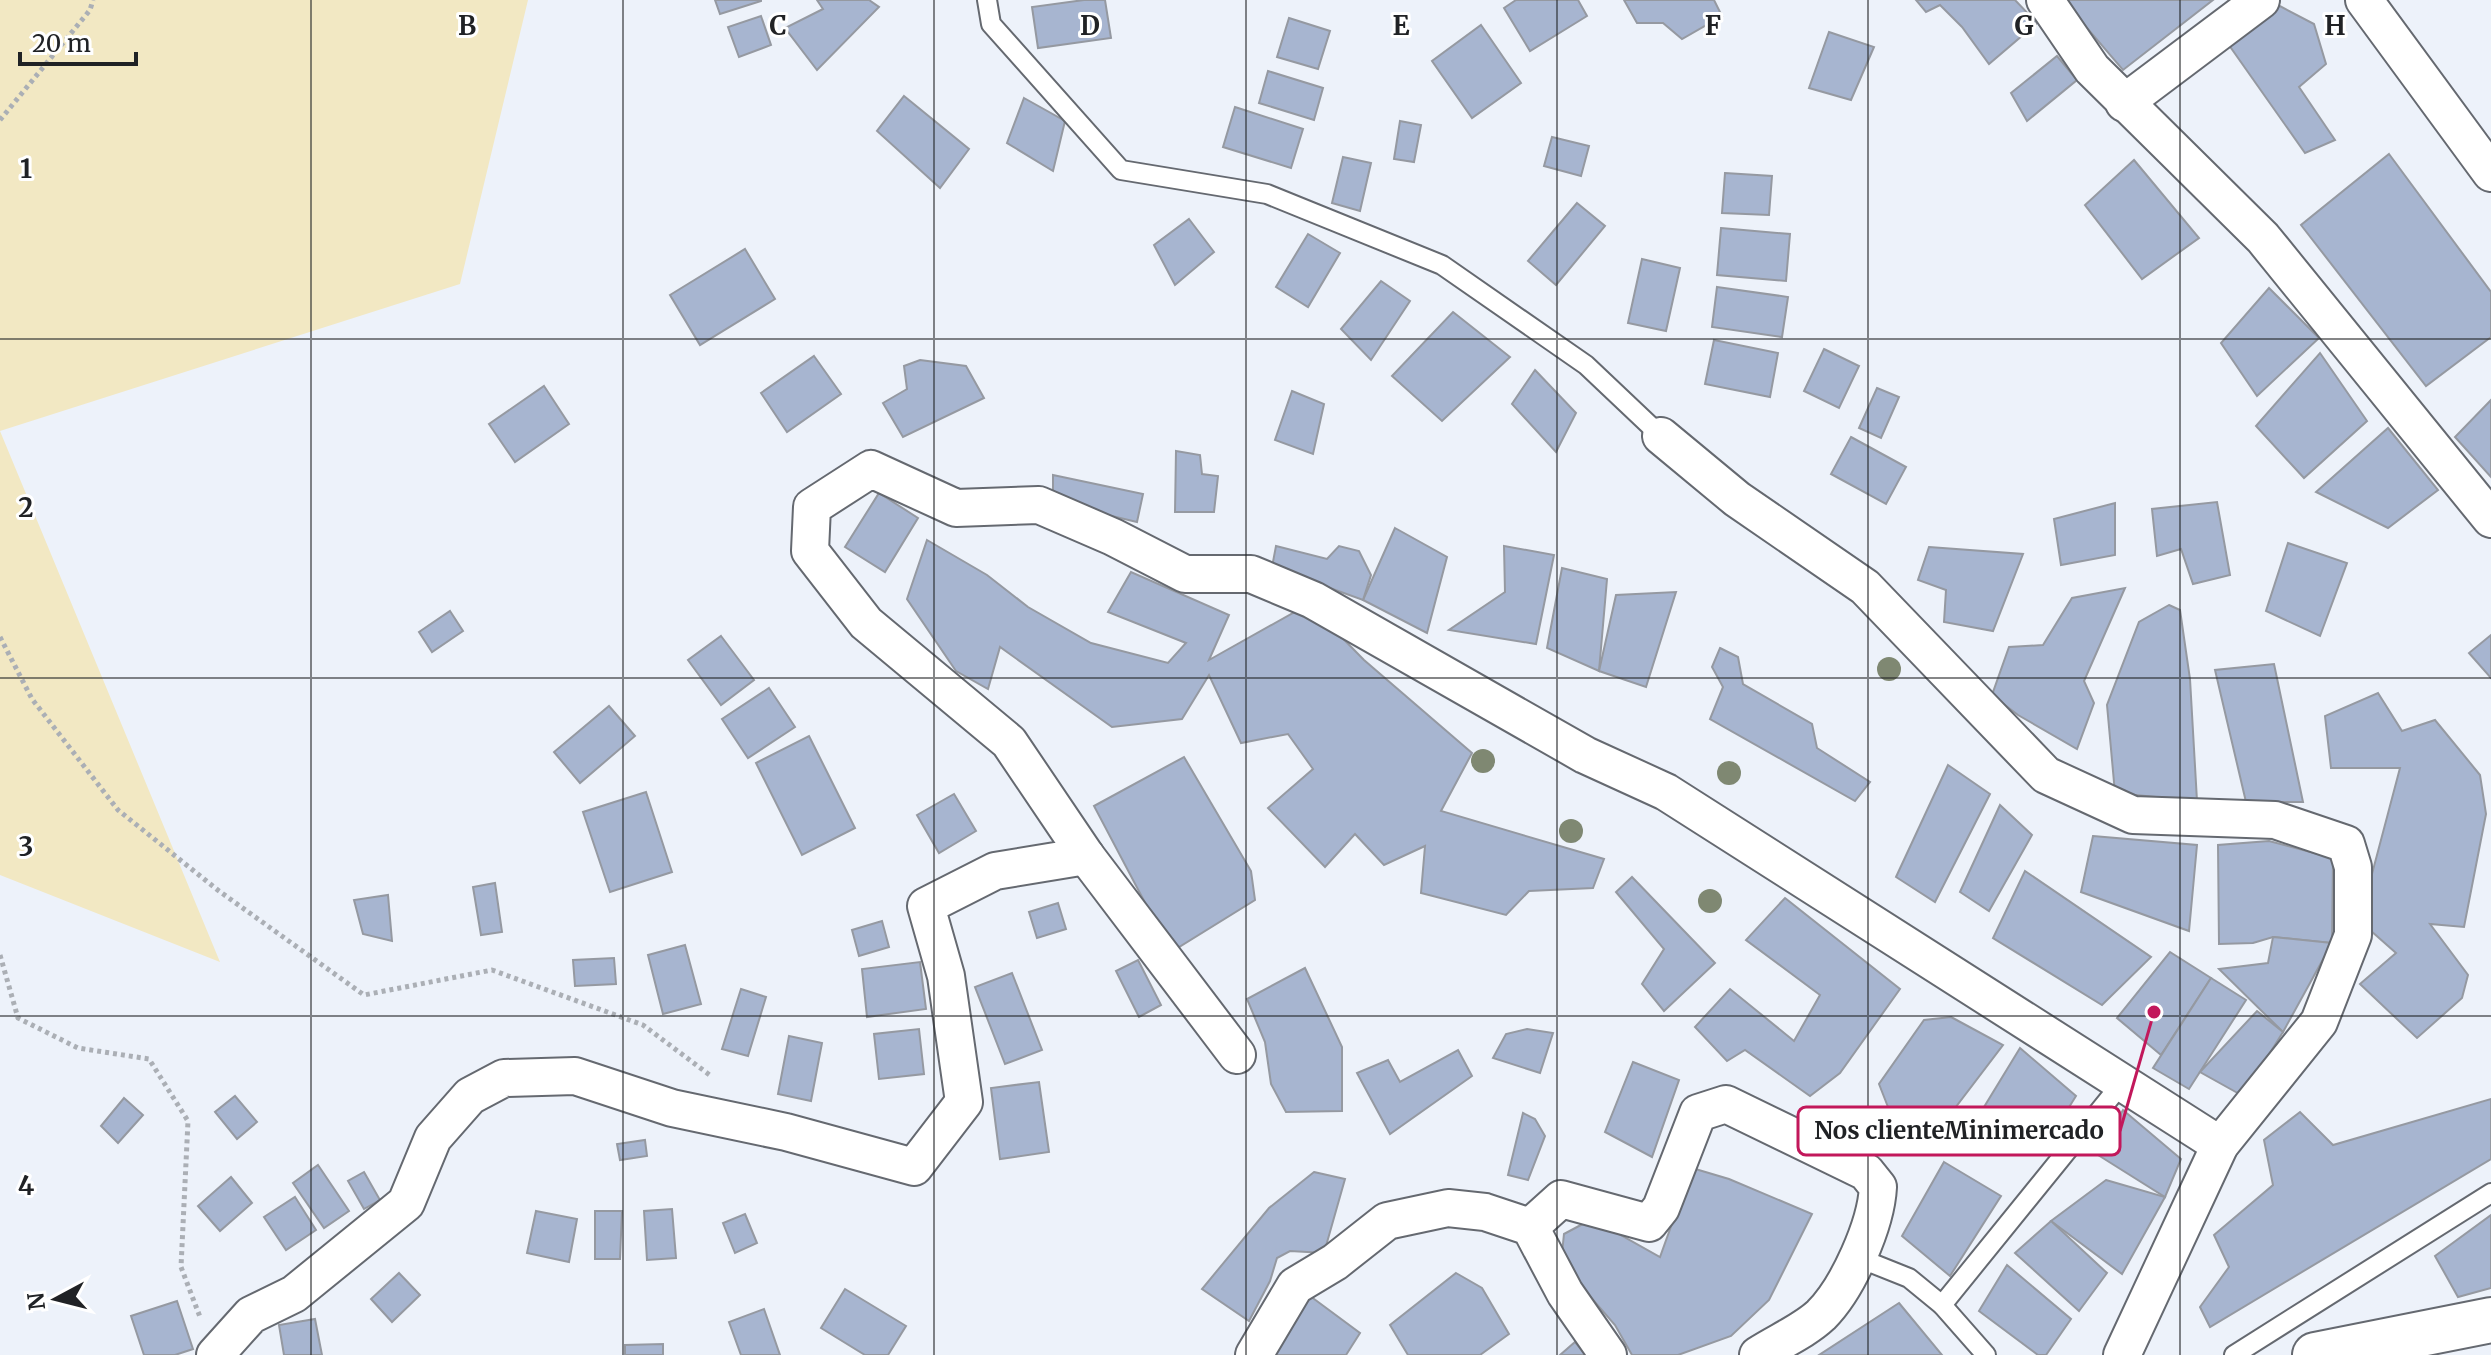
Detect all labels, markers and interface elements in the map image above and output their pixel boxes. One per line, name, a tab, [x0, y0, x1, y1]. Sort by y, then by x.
text: B	[458, 9, 476, 42]
text: C	[769, 9, 787, 42]
text: D	[1080, 9, 1100, 42]
text: E	[1393, 9, 1410, 42]
text: F	[1705, 9, 1721, 42]
text: G	[2015, 9, 2034, 42]
text: H	[2324, 9, 2346, 42]
scale bar	[20, 16, 136, 66]
text: 20 m	[32, 28, 91, 59]
text: 1	[20, 152, 32, 185]
text: 2	[18, 491, 34, 524]
text: 3	[19, 830, 33, 863]
callout: Nos clienteMinimercado	[1798, 1107, 2120, 1155]
text: Nos clienteMinimercado	[1814, 1115, 2104, 1146]
text: 4	[18, 1169, 35, 1202]
north arrow	[16, 1259, 96, 1339]
text: N	[21, 1290, 51, 1312]

